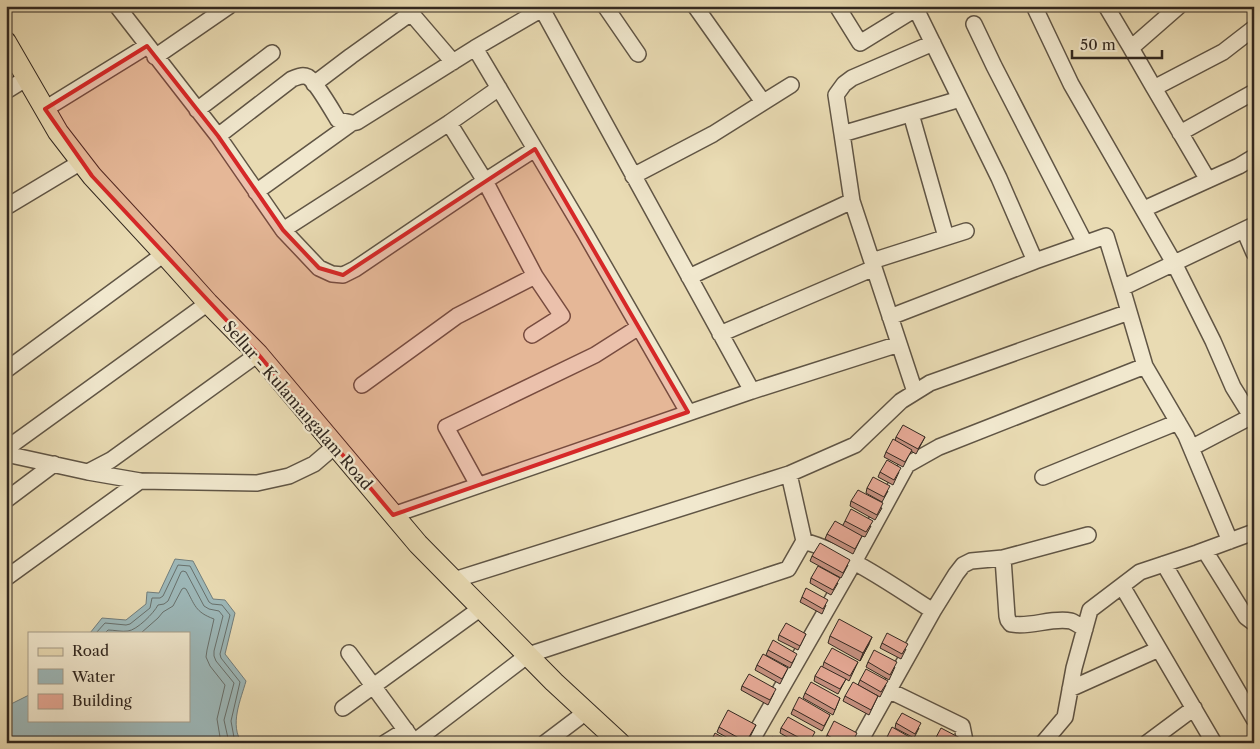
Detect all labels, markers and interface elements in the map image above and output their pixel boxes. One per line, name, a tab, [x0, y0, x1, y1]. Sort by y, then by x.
scale bar	[1072, 28, 1162, 60]
text: 50 m	[1080, 35, 1116, 54]
street label: Sellur - Kulamangalam Road	[219, 316, 377, 494]
legend	[28, 632, 190, 722]
text: Road	[72, 641, 109, 660]
text: Water	[71, 667, 116, 686]
text: Building	[72, 691, 132, 710]

